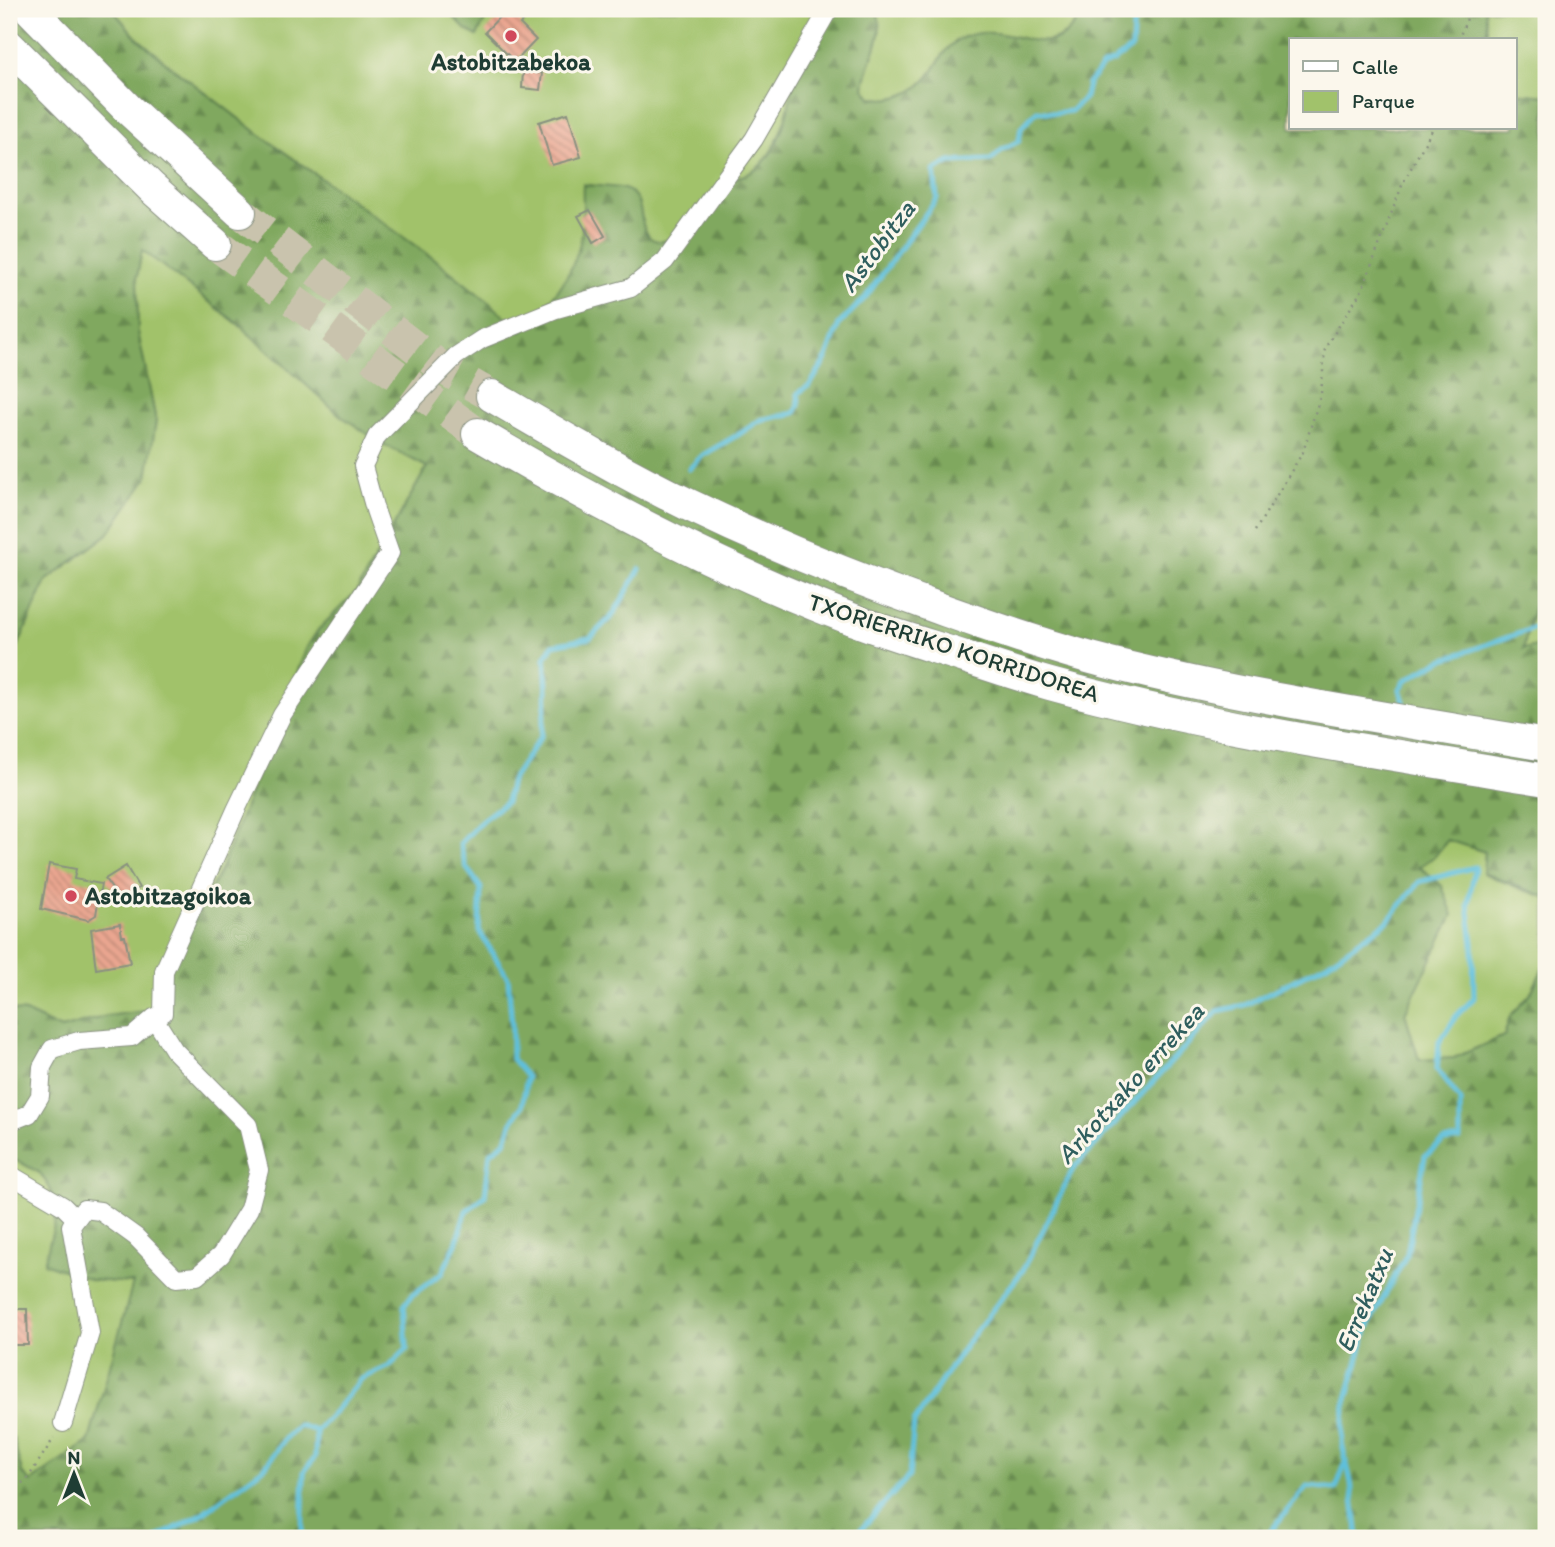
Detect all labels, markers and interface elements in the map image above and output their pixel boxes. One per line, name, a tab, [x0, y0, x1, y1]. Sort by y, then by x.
marker: Astobitzabekoa	[503, 28, 519, 44]
legend	[1289, 38, 1516, 130]
place label: Astobitzabekoa	[430, 47, 591, 76]
text: Calle	[1352, 54, 1398, 79]
text: Parque	[1352, 88, 1415, 113]
water label: Astobitza	[832, 193, 922, 298]
street label: TXORIERRIKO KORRIDOREA	[805, 587, 1103, 708]
place label: Astobitzagoikoa	[84, 881, 252, 911]
marker: Astobitzagoikoa	[63, 888, 79, 904]
water label: Arkotxako errekea	[1049, 995, 1211, 1170]
water label: Errekatxu	[1328, 1243, 1400, 1357]
north arrow	[38, 1438, 108, 1508]
text: N	[68, 1446, 80, 1469]

